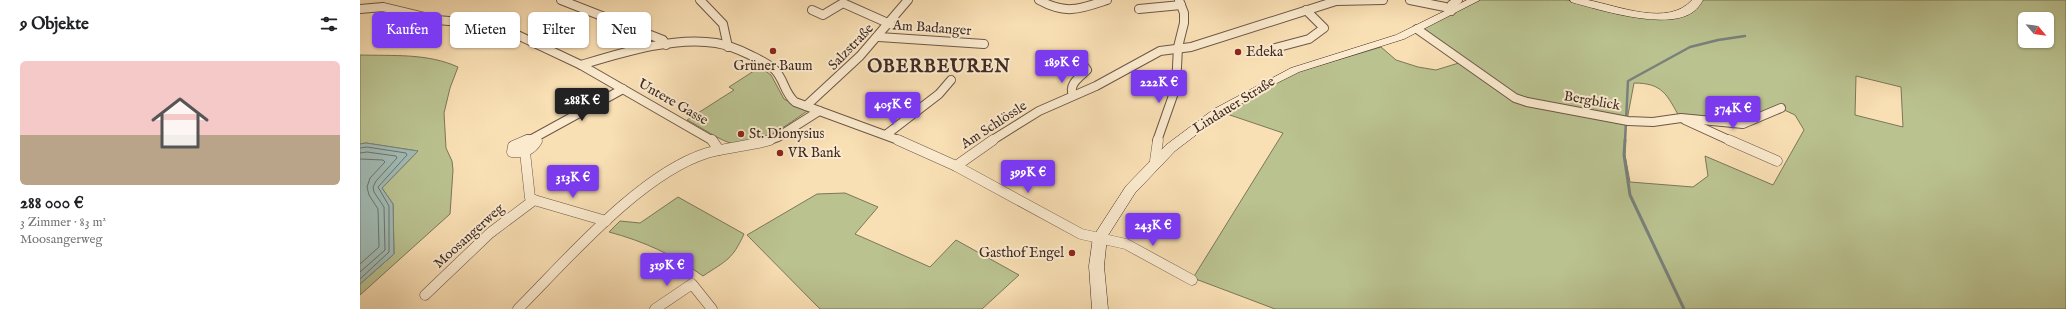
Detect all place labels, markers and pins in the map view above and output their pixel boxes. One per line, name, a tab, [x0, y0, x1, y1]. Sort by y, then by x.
place label: Edeka	[1246, 43, 1284, 61]
marker: Grüner Baum	[768, 46, 778, 56]
marker: Edeka	[1233, 47, 1243, 57]
pin: 189K €	[1029, 50, 1095, 84]
place label: Grüner Baum	[734, 57, 813, 75]
pin: 222K €	[1126, 70, 1192, 104]
pin: 288K €	[549, 88, 615, 122]
pin: 405K €	[860, 92, 926, 126]
pin: 374K €	[1700, 96, 1766, 130]
place label: St. Dionysius	[749, 125, 825, 143]
marker: St. Dionysius	[736, 129, 746, 139]
place label: VR Bank	[787, 144, 842, 162]
marker: VR Bank	[775, 148, 785, 158]
pin: 399K €	[995, 160, 1061, 194]
pin: 313K €	[540, 165, 606, 199]
pin: 243K €	[1120, 213, 1186, 247]
place label: Gasthof Engel	[979, 244, 1064, 262]
marker: Gasthof Engel	[1067, 248, 1077, 258]
pin: 319K €	[634, 253, 700, 287]

